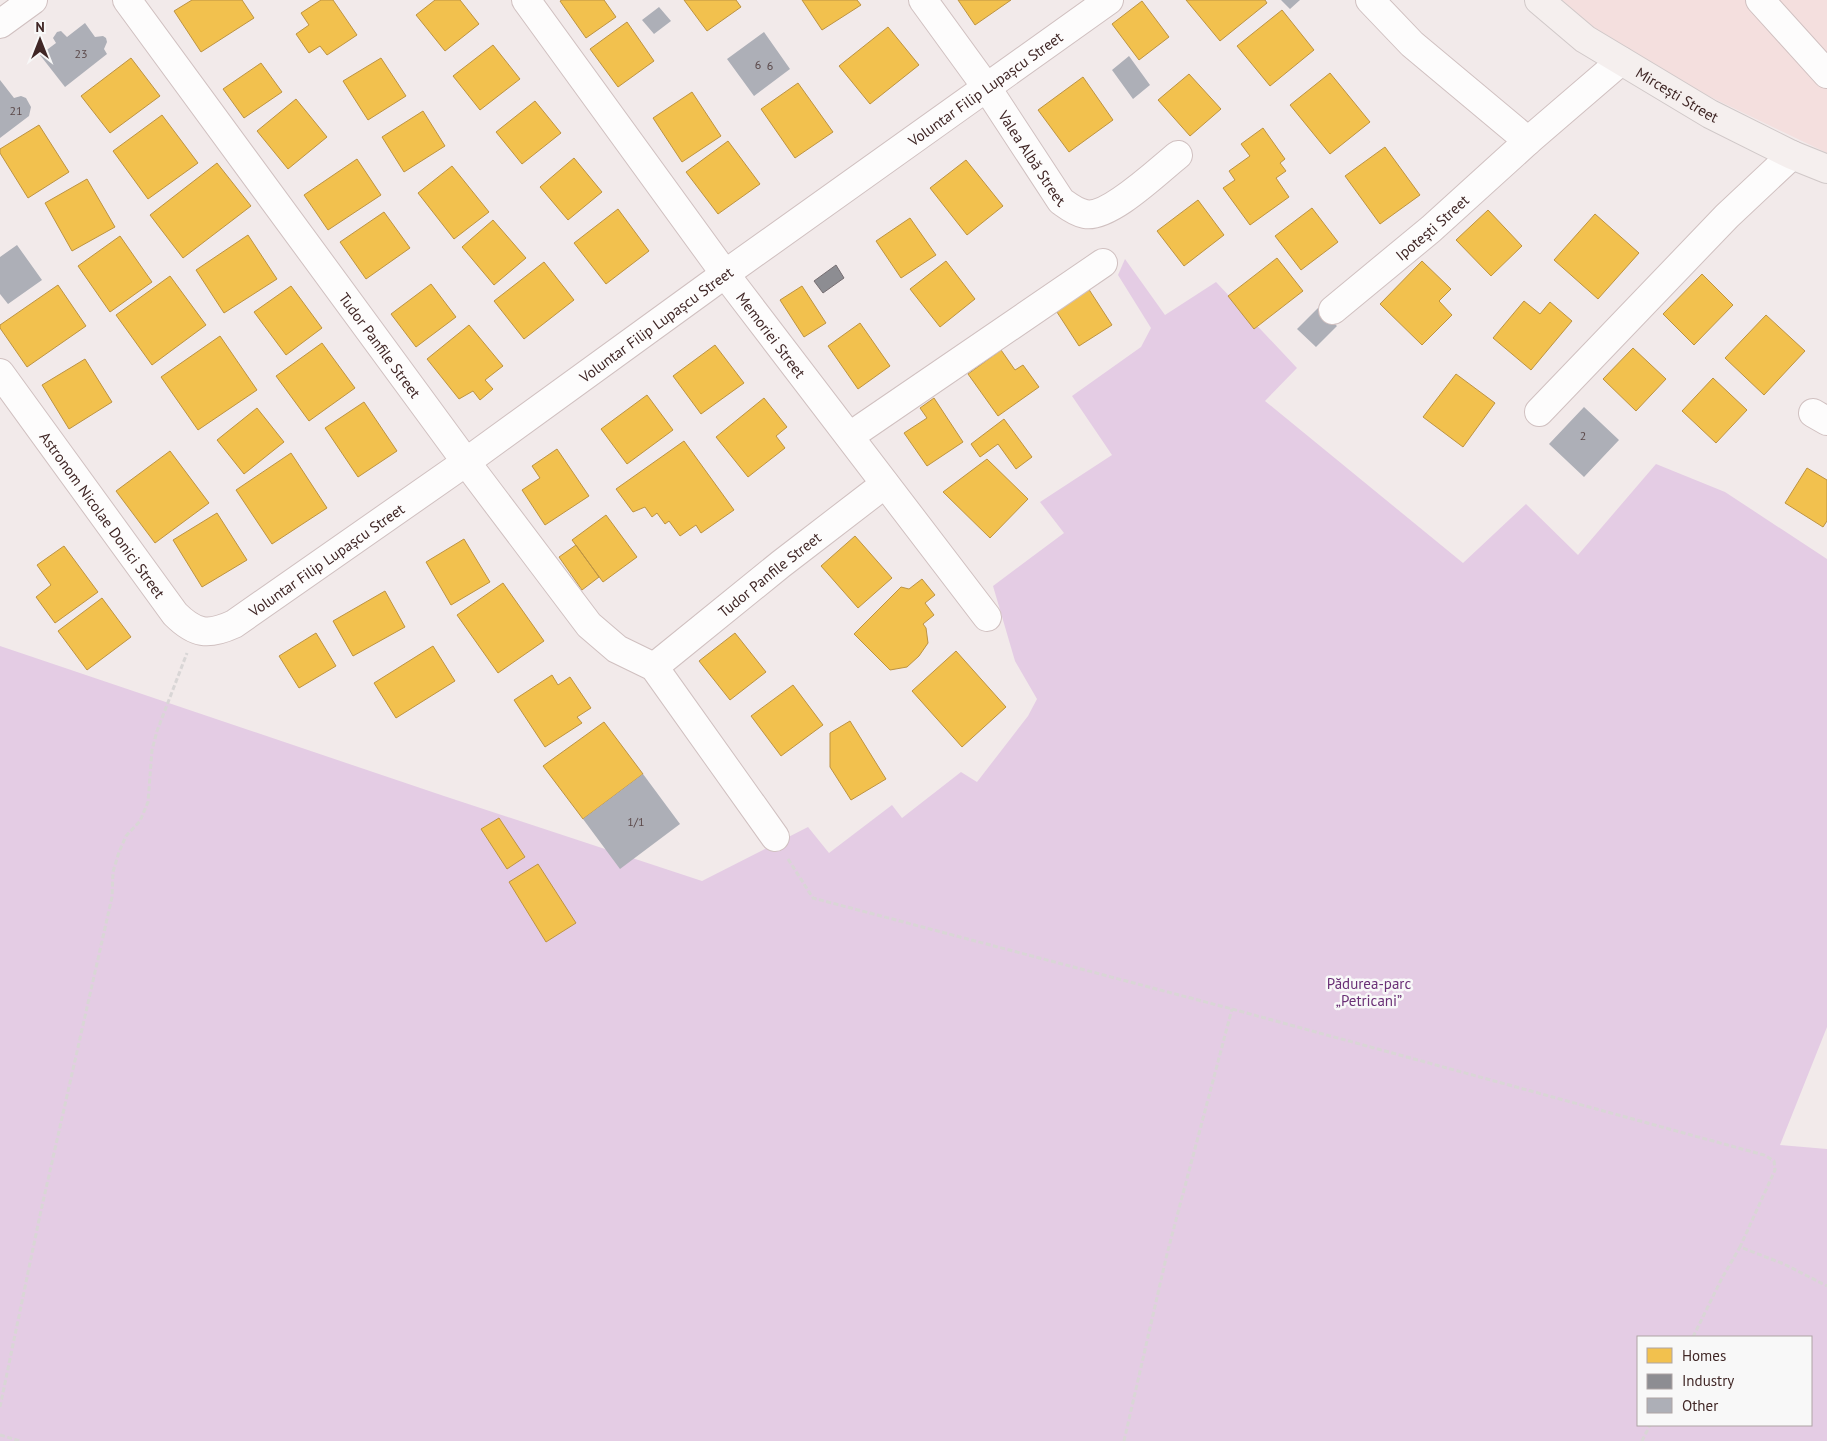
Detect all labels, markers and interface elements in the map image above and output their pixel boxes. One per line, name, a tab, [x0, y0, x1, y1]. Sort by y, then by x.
north arrow	[15, 15, 65, 65]
text: N	[35, 18, 45, 36]
street label: Voluntar Filip Lupașcu Street	[903, 27, 1066, 150]
house number: 23	[74, 46, 88, 61]
house number: 6	[755, 57, 761, 72]
house number: 6	[767, 58, 773, 73]
street label: Mircești Street	[1633, 62, 1722, 126]
house number: 21	[9, 103, 23, 118]
street label: Valea Albă Street	[994, 106, 1069, 210]
street label: Ipotești Street	[1391, 190, 1472, 264]
street label: Voluntar Filip Lupașcu Street	[575, 262, 736, 387]
street label: Memoriei Street	[733, 288, 810, 381]
street label: Tudor Panfile Street	[335, 289, 425, 402]
street label: Astronom Nicolae Donici Street	[36, 428, 170, 602]
house number: 2	[1580, 428, 1586, 443]
street label: Voluntar Filip Lupașcu Street	[244, 499, 408, 621]
street label: Tudor Panfile Street	[714, 527, 824, 621]
house number: 1/1	[627, 814, 645, 829]
park label: Pădurea-parc „Petricani”	[1327, 974, 1411, 1010]
legend	[1637, 1336, 1812, 1426]
text: Homes	[1682, 1346, 1726, 1365]
text: Industry	[1682, 1371, 1734, 1390]
text: Other	[1682, 1396, 1718, 1415]

